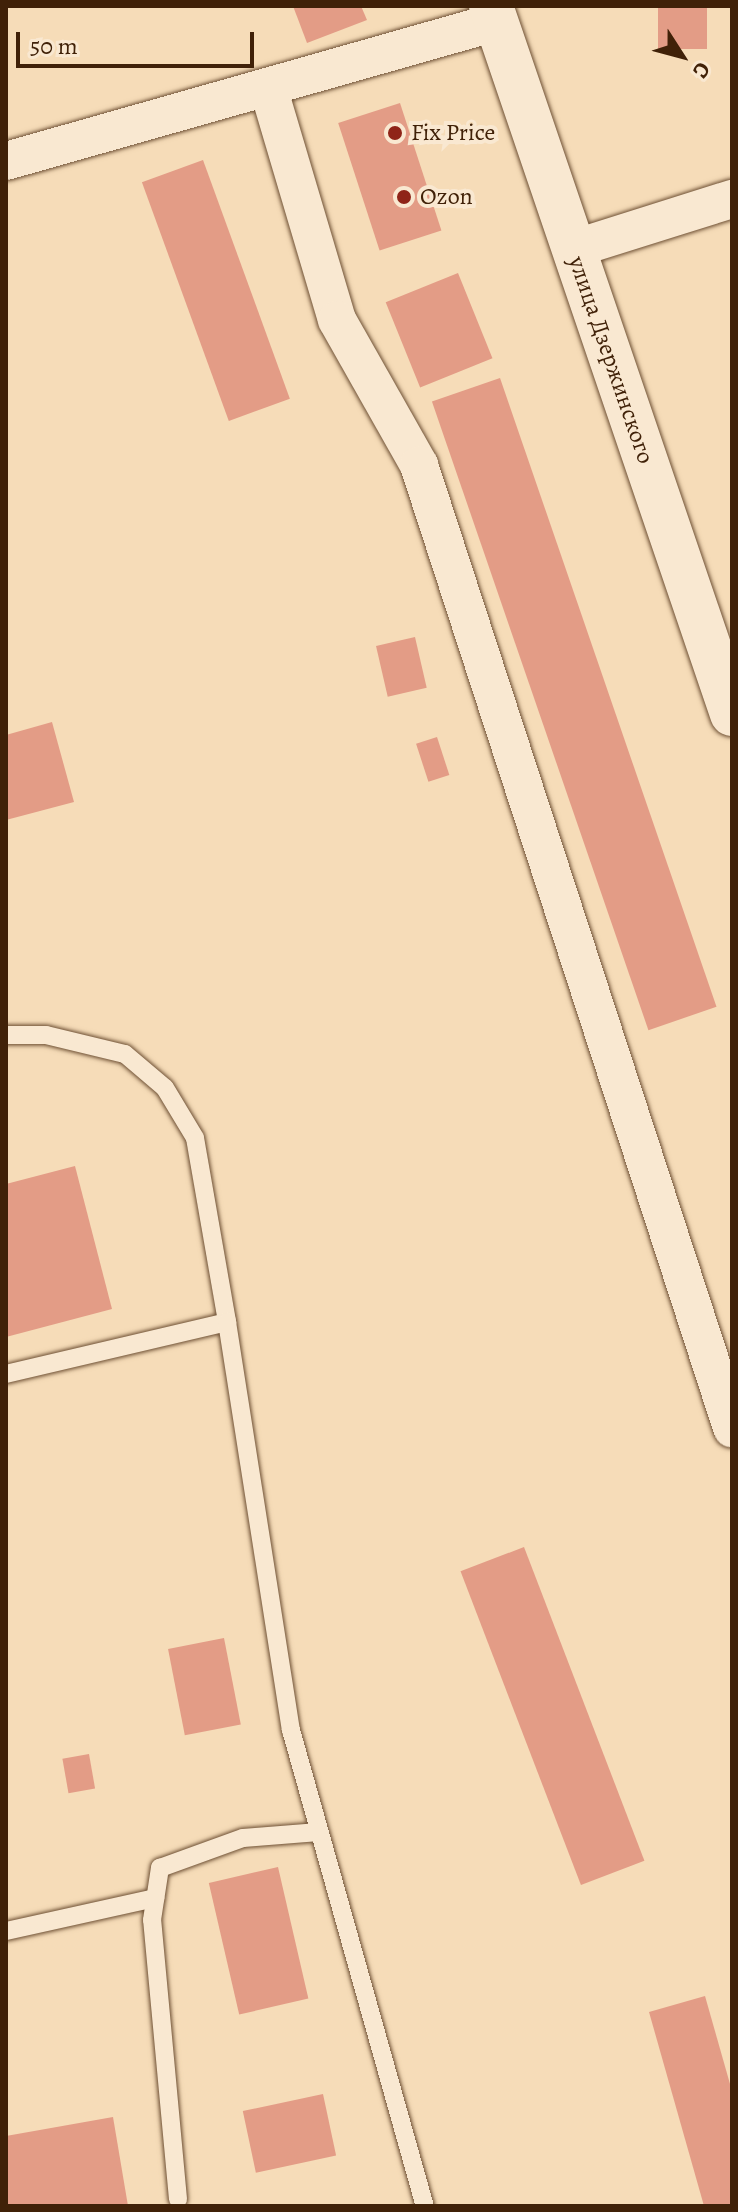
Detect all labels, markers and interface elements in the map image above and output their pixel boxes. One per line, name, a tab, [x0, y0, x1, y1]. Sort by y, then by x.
scale bar	[20, 16, 258, 66]
north arrow	[642, 16, 722, 96]
text: 50 m	[30, 30, 78, 62]
text: С	[685, 56, 718, 84]
place label: Fix Price	[411, 119, 495, 147]
marker: Fix Price	[386, 124, 404, 142]
place label: Ozon	[420, 183, 473, 211]
marker: Ozon	[395, 188, 413, 206]
street label: улица Дзержинского	[562, 252, 660, 468]

